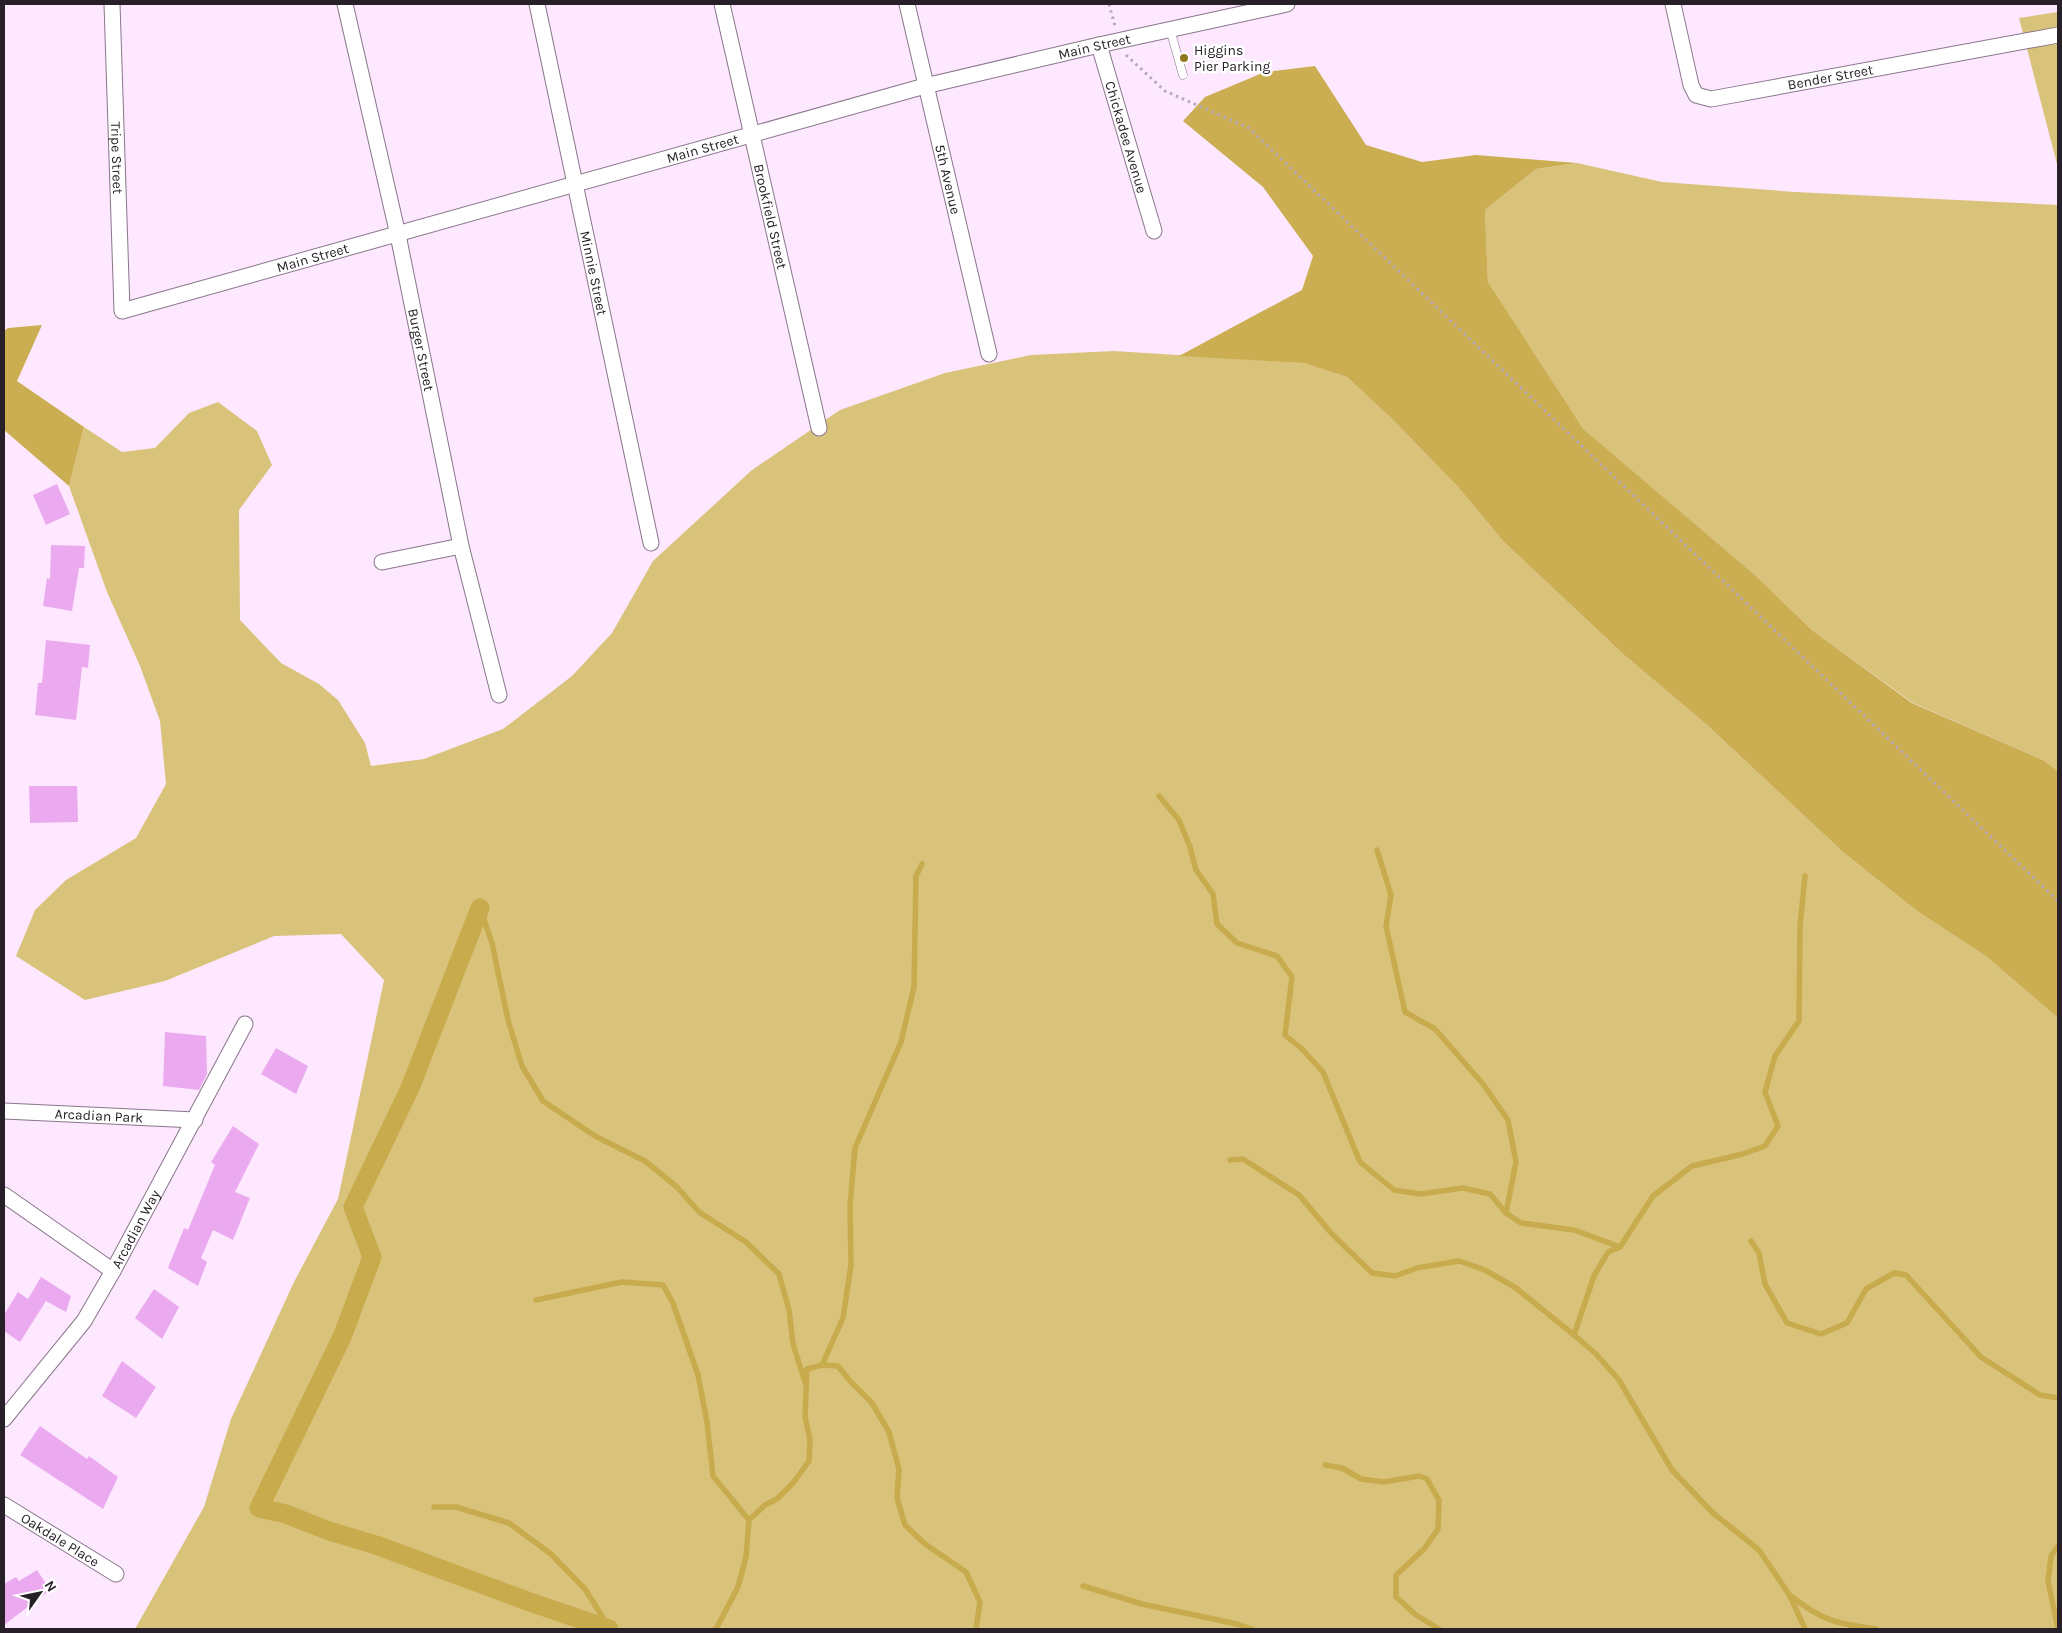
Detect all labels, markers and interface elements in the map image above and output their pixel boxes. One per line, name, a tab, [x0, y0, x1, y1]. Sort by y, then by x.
street label: Main Street	[1056, 30, 1132, 63]
place label: Higgins Pier Parking	[1194, 42, 1271, 75]
marker: Higgins Pier Parking	[1178, 52, 1190, 64]
street label: Bender Street	[1786, 61, 1874, 93]
street label: Chickadee Avenue	[1102, 79, 1151, 195]
street label: Tripe Street	[107, 121, 127, 194]
street label: Main Street	[665, 130, 740, 167]
street label: 5th Avenue	[932, 143, 964, 216]
street label: Brookfield Street	[750, 162, 791, 271]
street label: Minnie Street	[577, 229, 611, 317]
street label: Main Street	[275, 239, 350, 276]
street label: Burger Street	[405, 307, 438, 393]
street label: Arcadian Park	[54, 1105, 144, 1126]
street label: Arcadian Way	[108, 1186, 164, 1271]
street label: Oakdale Place	[18, 1509, 103, 1570]
north arrow	[15, 1568, 65, 1618]
text: N	[41, 1577, 60, 1595]

